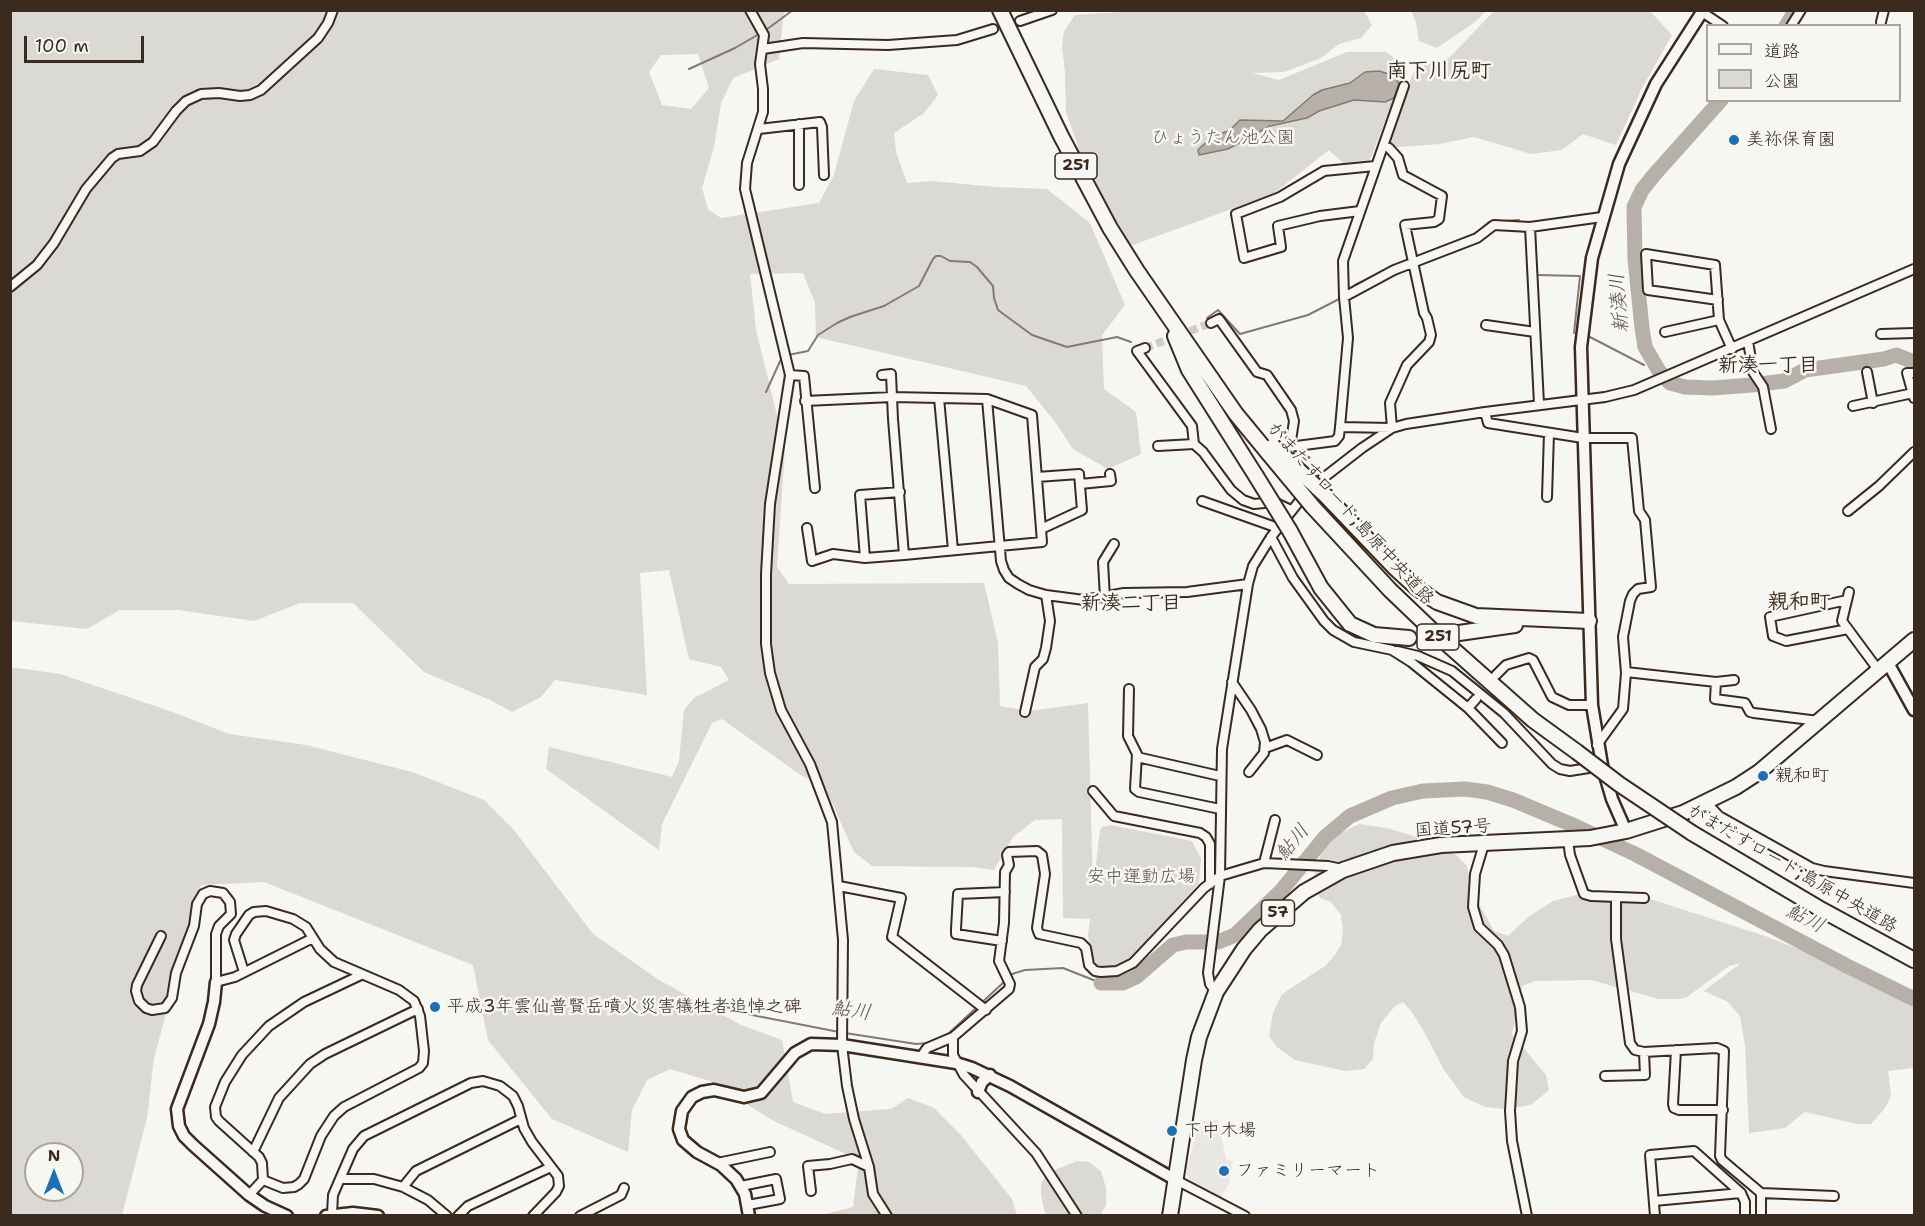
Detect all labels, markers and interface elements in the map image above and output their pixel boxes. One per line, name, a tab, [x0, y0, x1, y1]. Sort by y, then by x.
scale bar	[27, 24, 147, 62]
legend	[1706, 24, 1901, 102]
text: 100 m	[35, 34, 89, 58]
text: 道路	[1764, 39, 1800, 63]
district label: 南下川尻町	[1387, 59, 1491, 85]
text: 公園	[1764, 69, 1800, 93]
park label: ひょうたん池公園	[1151, 127, 1295, 149]
place label: 美祢保育園	[1746, 129, 1836, 151]
marker: 美祢保育園	[1727, 133, 1741, 147]
road number: 251	[1055, 153, 1097, 179]
water label: 新湊川	[1605, 272, 1635, 334]
district label: 新湊一丁目	[1718, 354, 1818, 378]
street label: がまだすロード;島原中央道路	[1262, 418, 1438, 610]
district label: 親和町	[1768, 590, 1830, 616]
district label: 新湊二丁目	[1081, 592, 1181, 616]
road number: 251	[1417, 624, 1459, 650]
place label: 親和町	[1775, 765, 1829, 787]
marker: 親和町	[1756, 769, 1770, 783]
street label: がまだすロード;島原中央道路	[1683, 800, 1901, 938]
street label: 国道57号	[1414, 816, 1492, 842]
water label: 鮎川	[1271, 820, 1315, 866]
park label: 安中運動広場	[1087, 866, 1195, 888]
water label: 鮎川	[1782, 899, 1828, 939]
road number: 57	[1262, 900, 1294, 926]
place label: 平成3年雲仙普賢岳噴火災害犠牲者追悼之碑	[447, 996, 802, 1018]
water label: 鮎川	[830, 996, 872, 1026]
marker: 平成3年雲仙普賢岳噴火災害犠牲者追悼之碑	[428, 1000, 442, 1014]
place label: 下中木場	[1184, 1120, 1256, 1142]
marker: 下中木場	[1165, 1124, 1179, 1138]
north arrow	[24, 1142, 84, 1202]
text: N	[48, 1145, 60, 1166]
place label: ファミリーマート	[1236, 1160, 1380, 1182]
marker: ファミリーマート	[1217, 1164, 1231, 1178]

